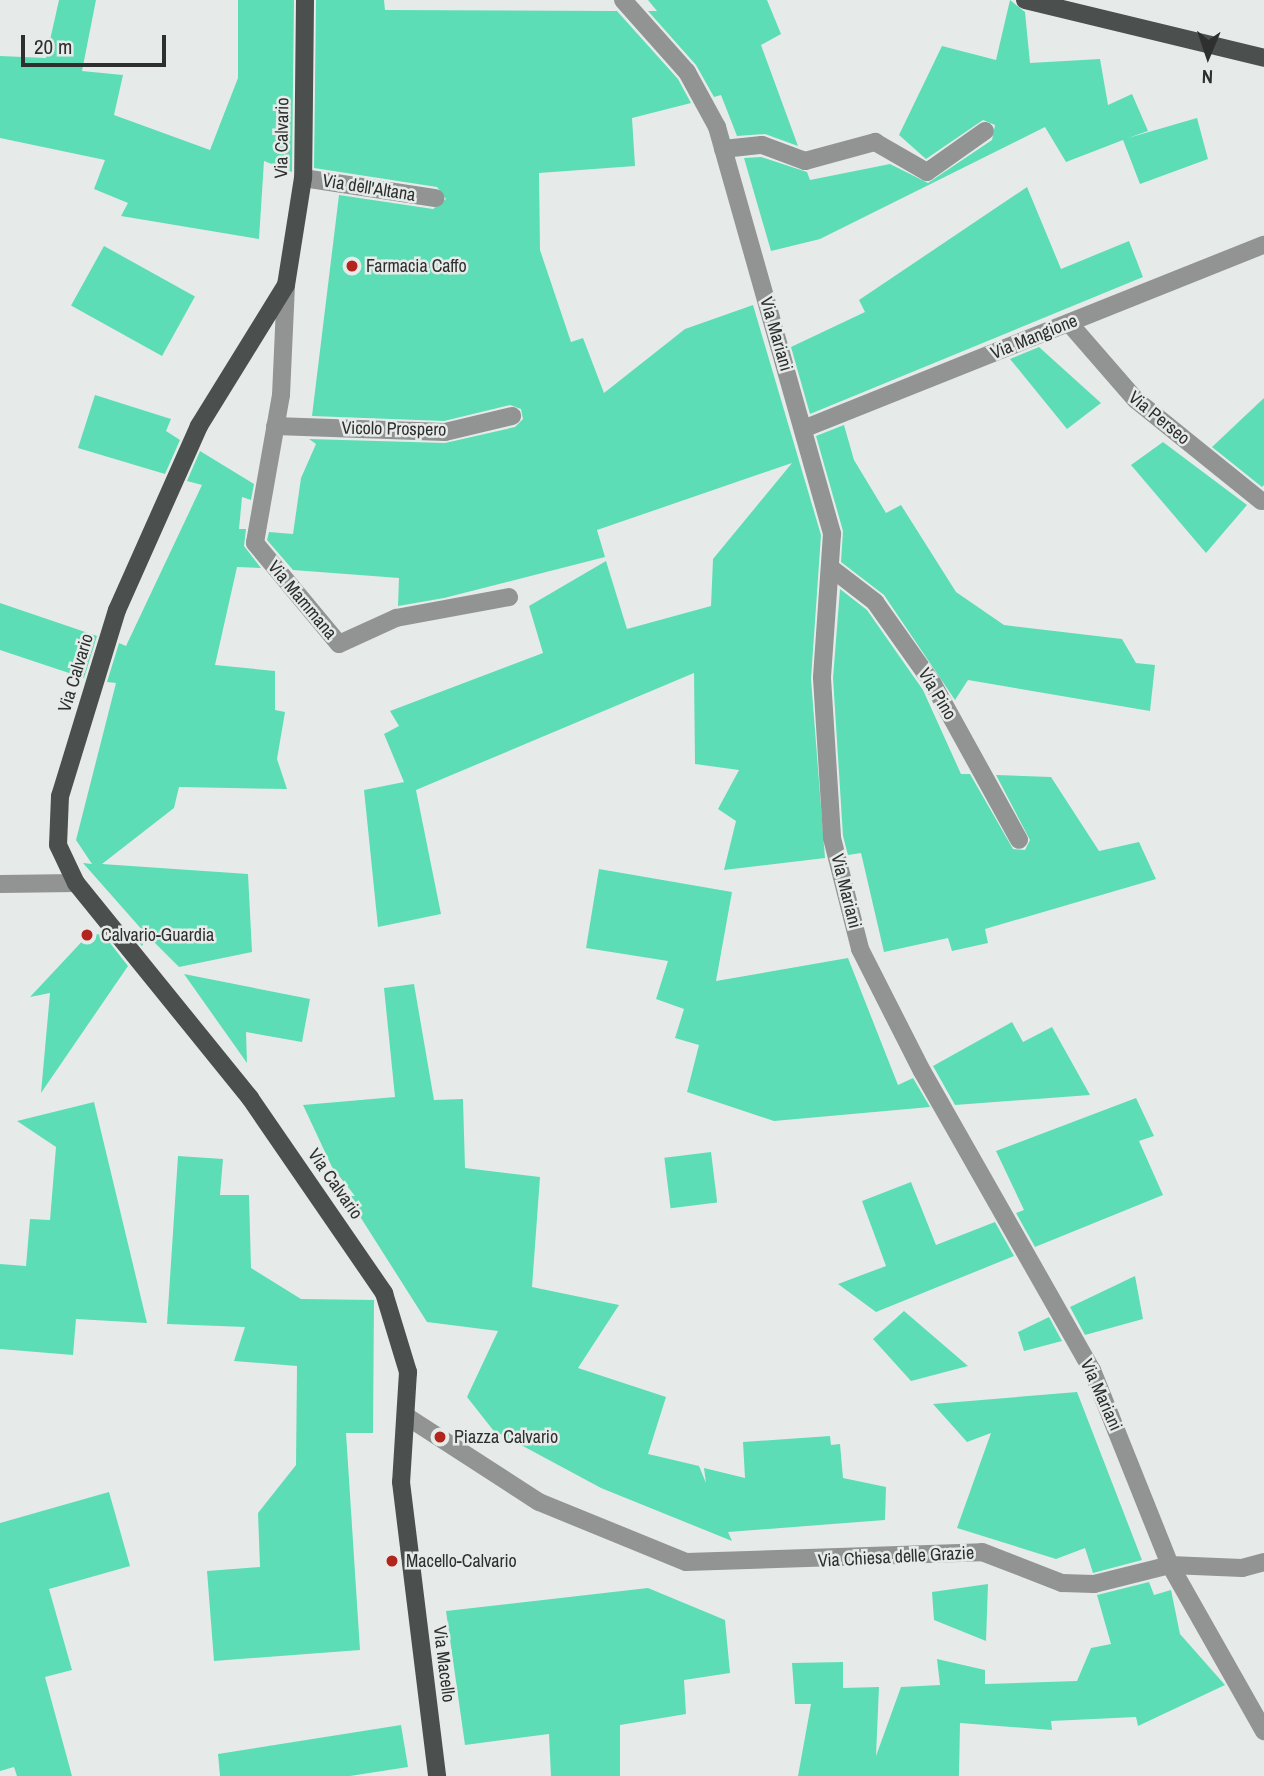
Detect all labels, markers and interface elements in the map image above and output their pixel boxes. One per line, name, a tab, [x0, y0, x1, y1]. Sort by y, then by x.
scale bar	[24, 21, 170, 65]
north arrow	[1173, 21, 1243, 91]
text: 20 m	[34, 32, 72, 61]
text: N	[1201, 64, 1213, 90]
street label: Via Calvario	[270, 97, 294, 179]
street label: Via dell'Altana	[321, 170, 417, 206]
place label: Farmacia Caffo	[366, 255, 467, 277]
marker: Farmacia Caffo	[344, 258, 360, 274]
street label: Via Mariani	[755, 294, 797, 374]
street label: Via Mangione	[987, 310, 1081, 364]
street label: Via Perseo	[1124, 387, 1194, 449]
street label: Vicolo Prospero	[341, 417, 447, 441]
street label: Via Mammana	[263, 556, 341, 644]
street label: Via Calvario	[54, 631, 98, 715]
street label: Via Pino	[913, 664, 961, 724]
street label: Via Mariani	[826, 851, 866, 931]
place label: Calvario-Guardia	[101, 924, 214, 946]
marker: Calvario-Guardia	[79, 927, 95, 943]
street label: Via Calvario	[303, 1145, 367, 1223]
street label: Via Mariani	[1076, 1356, 1126, 1434]
place label: Piazza Calvario	[454, 1426, 558, 1448]
marker: Piazza Calvario	[432, 1429, 448, 1445]
street label: Via Chiesa delle Grazie	[817, 1542, 975, 1572]
place label: Macello-Calvario	[406, 1550, 517, 1572]
marker: Macello-Calvario	[384, 1553, 400, 1569]
street label: Via Macello	[429, 1625, 459, 1703]

